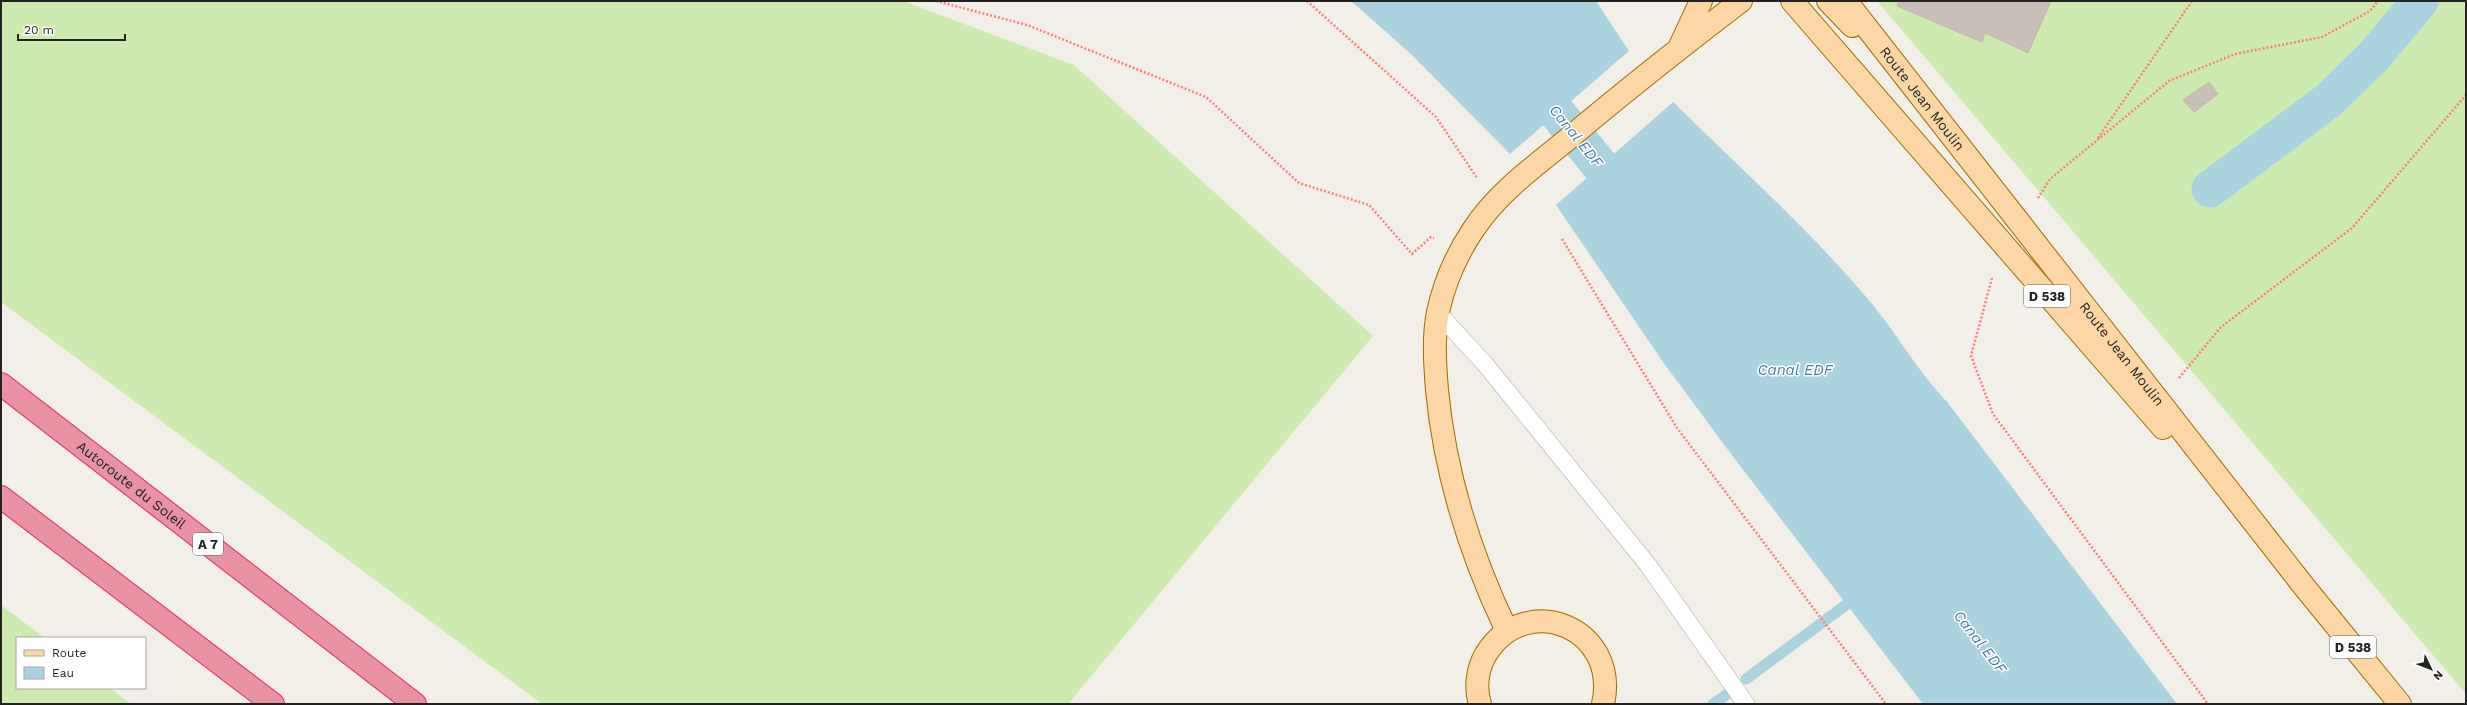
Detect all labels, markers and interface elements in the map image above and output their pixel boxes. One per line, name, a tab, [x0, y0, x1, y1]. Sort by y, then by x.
scale bar	[18, 16, 125, 42]
text: 20 m	[24, 23, 54, 37]
street label: Route Jean Moulin	[1877, 44, 1968, 154]
water label: Canal EDF	[1545, 101, 1607, 172]
road number: D 538	[2024, 285, 2070, 307]
street label: Route Jean Moulin	[2076, 299, 2168, 409]
water label: Canal EDF	[1757, 361, 1834, 379]
street label: Autoroute du Soleil	[74, 438, 190, 532]
road number: A 7	[193, 533, 223, 555]
water label: Canal EDF	[1950, 607, 2011, 678]
road number: D 538	[2330, 636, 2376, 658]
legend	[16, 637, 146, 689]
text: Route	[52, 646, 86, 660]
north arrow	[2411, 649, 2451, 689]
text: Eau	[52, 666, 74, 680]
text: N	[2430, 668, 2445, 683]

